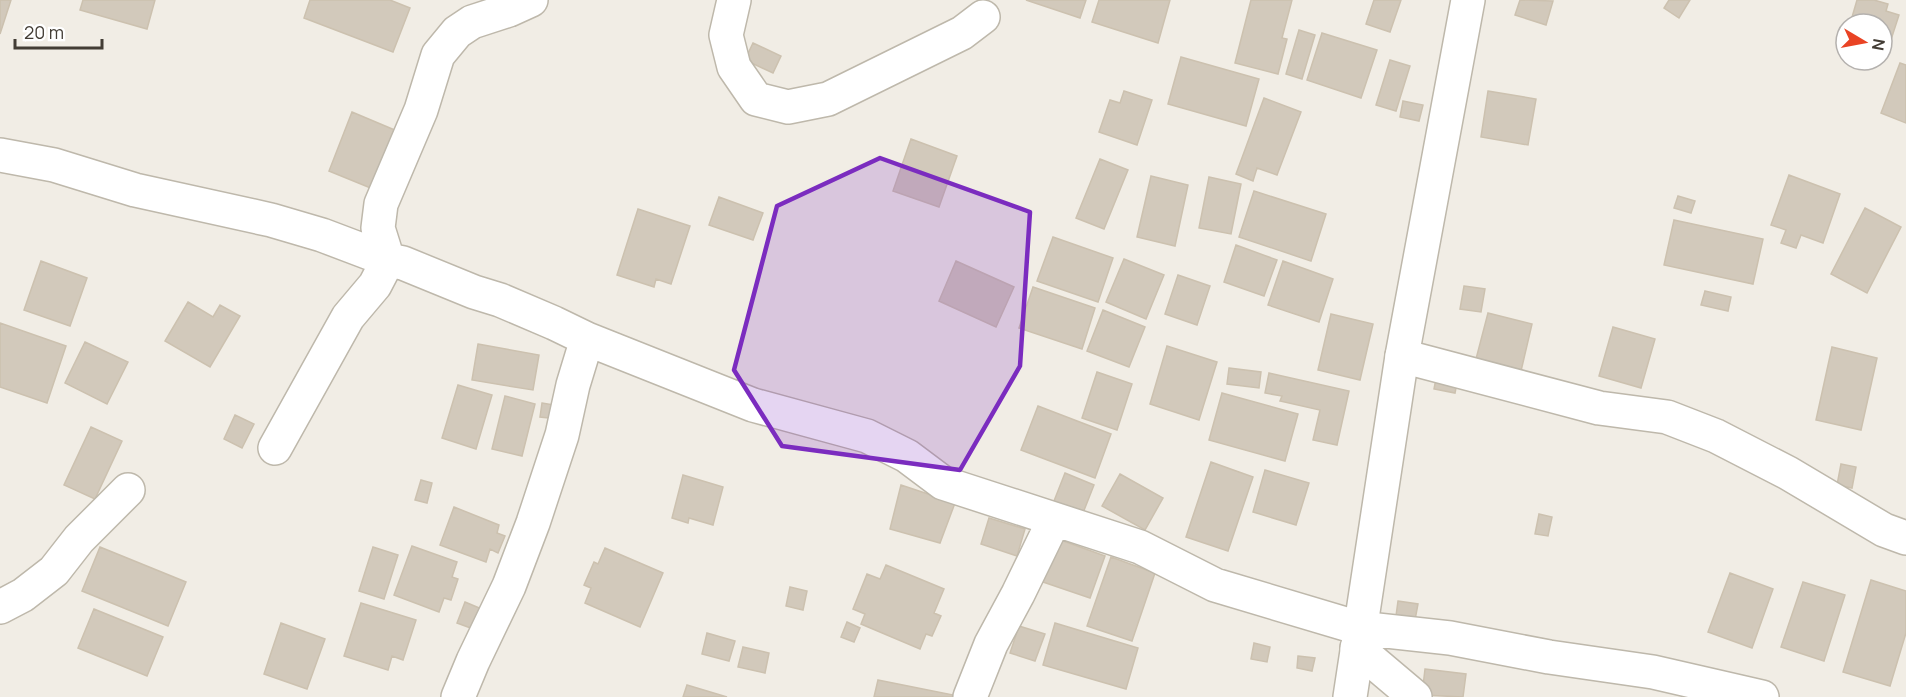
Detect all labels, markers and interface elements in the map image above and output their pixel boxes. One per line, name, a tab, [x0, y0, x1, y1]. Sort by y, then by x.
scale bar	[15, 12, 102, 50]
north arrow	[1834, 12, 1894, 72]
text: 20 m	[24, 20, 64, 44]
text: N	[1867, 37, 1891, 52]

